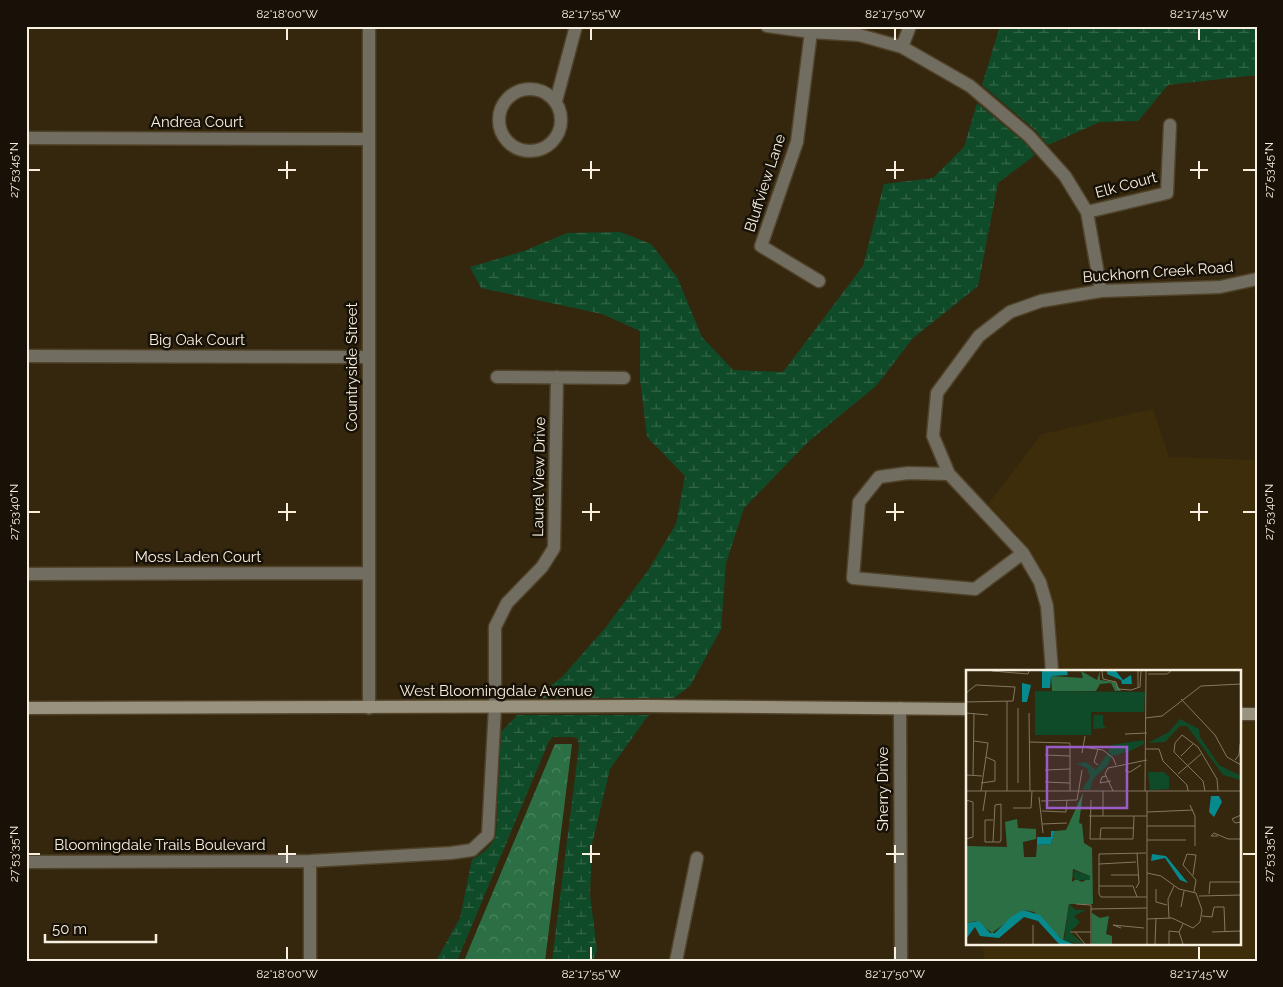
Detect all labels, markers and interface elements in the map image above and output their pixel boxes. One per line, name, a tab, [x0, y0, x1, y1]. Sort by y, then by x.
text: 82°18'00"W	[256, 7, 318, 21]
text: 82°17'55"W	[561, 7, 621, 21]
text: 82°17'50"W	[865, 7, 925, 21]
text: 82°17'45"W	[1170, 7, 1229, 21]
street label: Andrea Court	[151, 113, 243, 131]
street label: Bluffview Lane	[741, 132, 789, 234]
text: 27°53'45"N	[7, 142, 21, 198]
text: 27°53'45"N	[1262, 142, 1276, 198]
street label: Elk Court	[1093, 168, 1159, 202]
street label: Buckhorn Creek Road	[1082, 258, 1234, 286]
street label: Countryside Street	[343, 302, 361, 432]
street label: Big Oak Court	[149, 331, 245, 349]
street label: Laurel View Drive	[529, 417, 549, 537]
text: 27°53'40"N	[7, 484, 21, 540]
text: 27°53'40"N	[1262, 484, 1276, 540]
street label: Moss Laden Court	[135, 548, 261, 566]
inset map	[966, 670, 1240, 944]
street label: West Bloomingdale Avenue	[400, 682, 593, 700]
street label: Sherry Drive	[874, 747, 892, 831]
text: 27°53'35"N	[7, 826, 21, 882]
text: 27°53'35"N	[1262, 826, 1276, 882]
street label: Bloomingdale Trails Boulevard	[54, 836, 266, 854]
scale bar	[45, 912, 156, 944]
text: 50 m	[52, 920, 87, 938]
text: 82°18'00"W	[256, 967, 318, 981]
text: 82°17'55"W	[561, 967, 621, 981]
text: 82°17'50"W	[865, 967, 925, 981]
text: 82°17'45"W	[1170, 967, 1229, 981]

